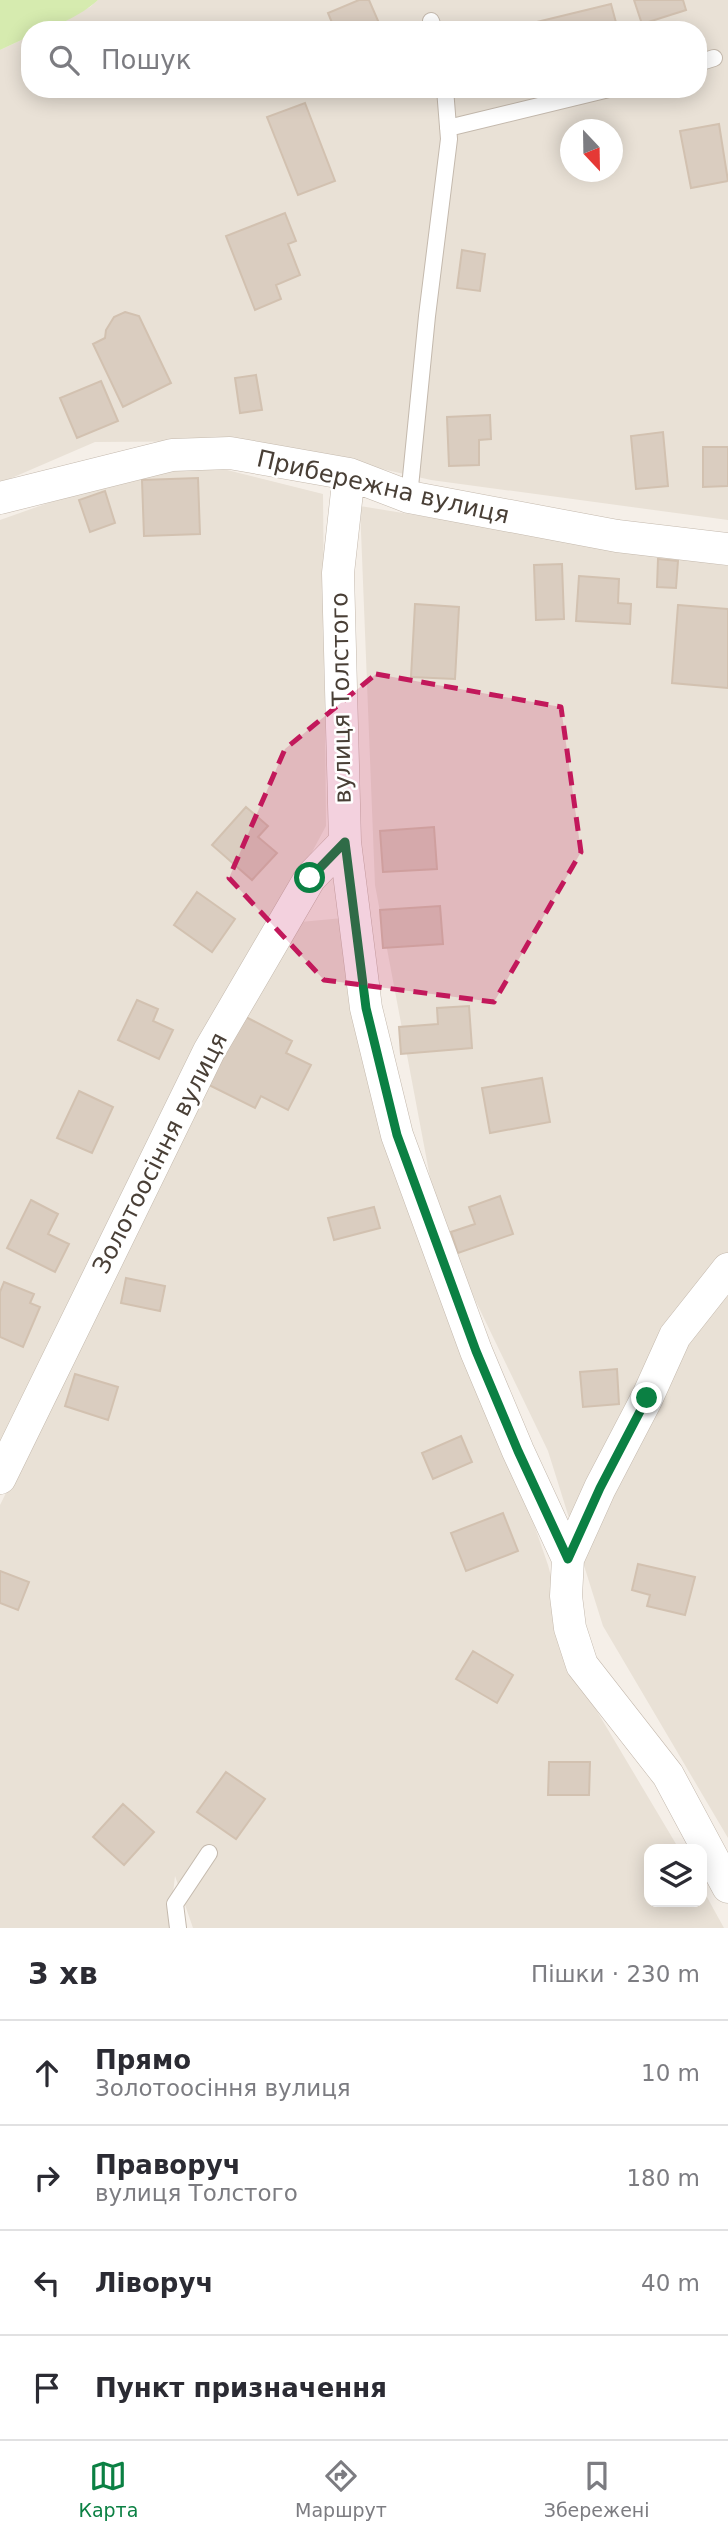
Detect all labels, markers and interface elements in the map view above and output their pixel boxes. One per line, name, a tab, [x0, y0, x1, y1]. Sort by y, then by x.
search box	[21, 21, 707, 98]
icon: search	[45, 41, 83, 79]
text: Пошук	[101, 45, 191, 75]
north arrow	[560, 119, 623, 182]
street label: Прибережна вулиця	[254, 444, 512, 530]
street label: вулиця Толстого	[325, 592, 357, 804]
route start	[294, 862, 325, 893]
street label: Золотоосіння вулиця	[87, 1028, 233, 1278]
route end	[631, 1382, 662, 1413]
map controls	[644, 1844, 707, 1907]
button: layers	[644, 1844, 707, 1907]
text: 3 хв	[28, 1956, 98, 1991]
text: Пішки · 230 m	[531, 1961, 700, 1987]
text: Прямо	[95, 2045, 191, 2075]
icon: ahead	[28, 2054, 66, 2092]
text: 10 m	[641, 2060, 700, 2086]
text: Золотоосіння вулиця	[95, 2075, 351, 2101]
text: Праворуч	[95, 2150, 241, 2180]
icon: right	[28, 2159, 66, 2197]
text: 180 m	[626, 2165, 700, 2191]
text: вулиця Толстого	[95, 2180, 298, 2206]
icon: left	[28, 2264, 66, 2302]
text: Ліворуч	[95, 2268, 213, 2298]
text: 40 m	[641, 2270, 700, 2296]
icon: arrive	[28, 2369, 66, 2407]
text: Пункт призначення	[95, 2373, 387, 2403]
tab: Карта	[78, 2457, 138, 2521]
tab: Маршрут	[295, 2457, 387, 2521]
tab: Збережені	[544, 2457, 650, 2521]

